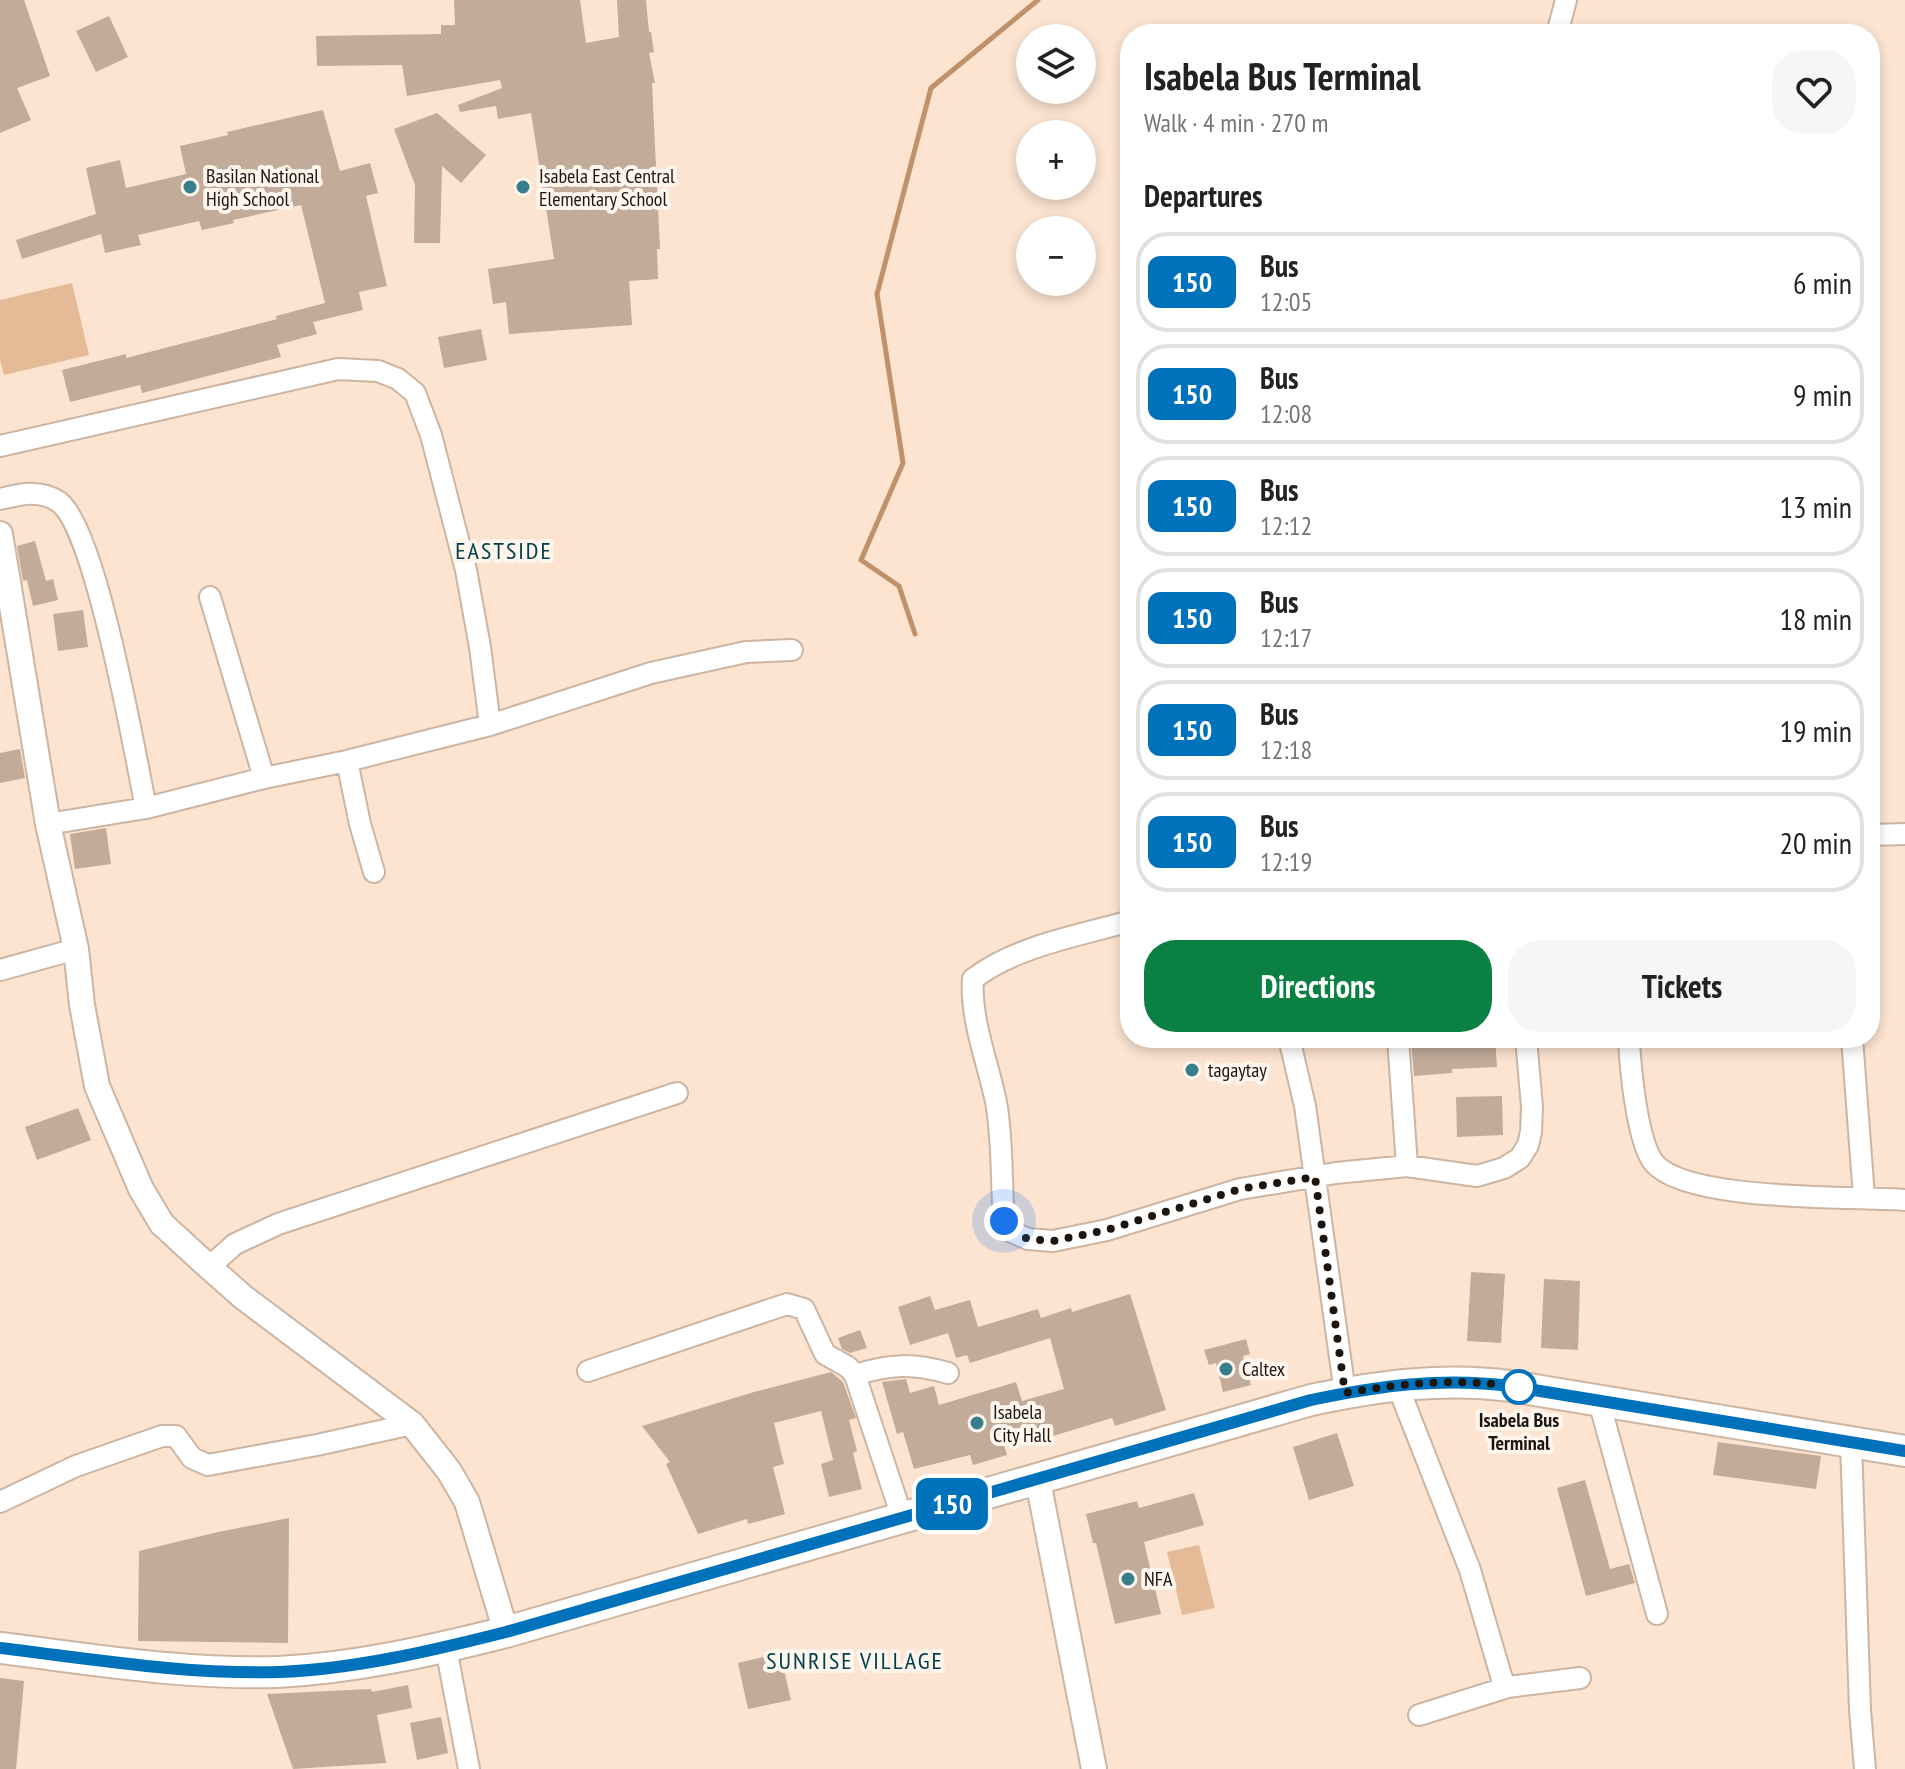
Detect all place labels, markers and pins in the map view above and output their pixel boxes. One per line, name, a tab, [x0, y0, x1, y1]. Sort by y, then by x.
place label: Basilan National High School	[206, 163, 319, 212]
place label: Isabela East Central Elementary School	[539, 163, 675, 212]
marker: Basilan National High School	[181, 178, 199, 196]
marker: Isabela East Central Elementary School	[514, 178, 532, 196]
place label: tagaytay	[1208, 1057, 1267, 1083]
marker: tagaytay	[1183, 1061, 1201, 1079]
place label: Caltex	[1242, 1356, 1285, 1382]
marker: Caltex	[1217, 1360, 1235, 1378]
marker: Isabela Bus Terminal	[1502, 1370, 1536, 1404]
place label: Isabela City Hall	[993, 1399, 1051, 1448]
place label: Isabela Bus Terminal	[1479, 1407, 1559, 1456]
marker: Isabela City Hall	[968, 1414, 986, 1432]
place label: NFA	[1144, 1566, 1173, 1592]
marker: NFA	[1119, 1570, 1137, 1588]

